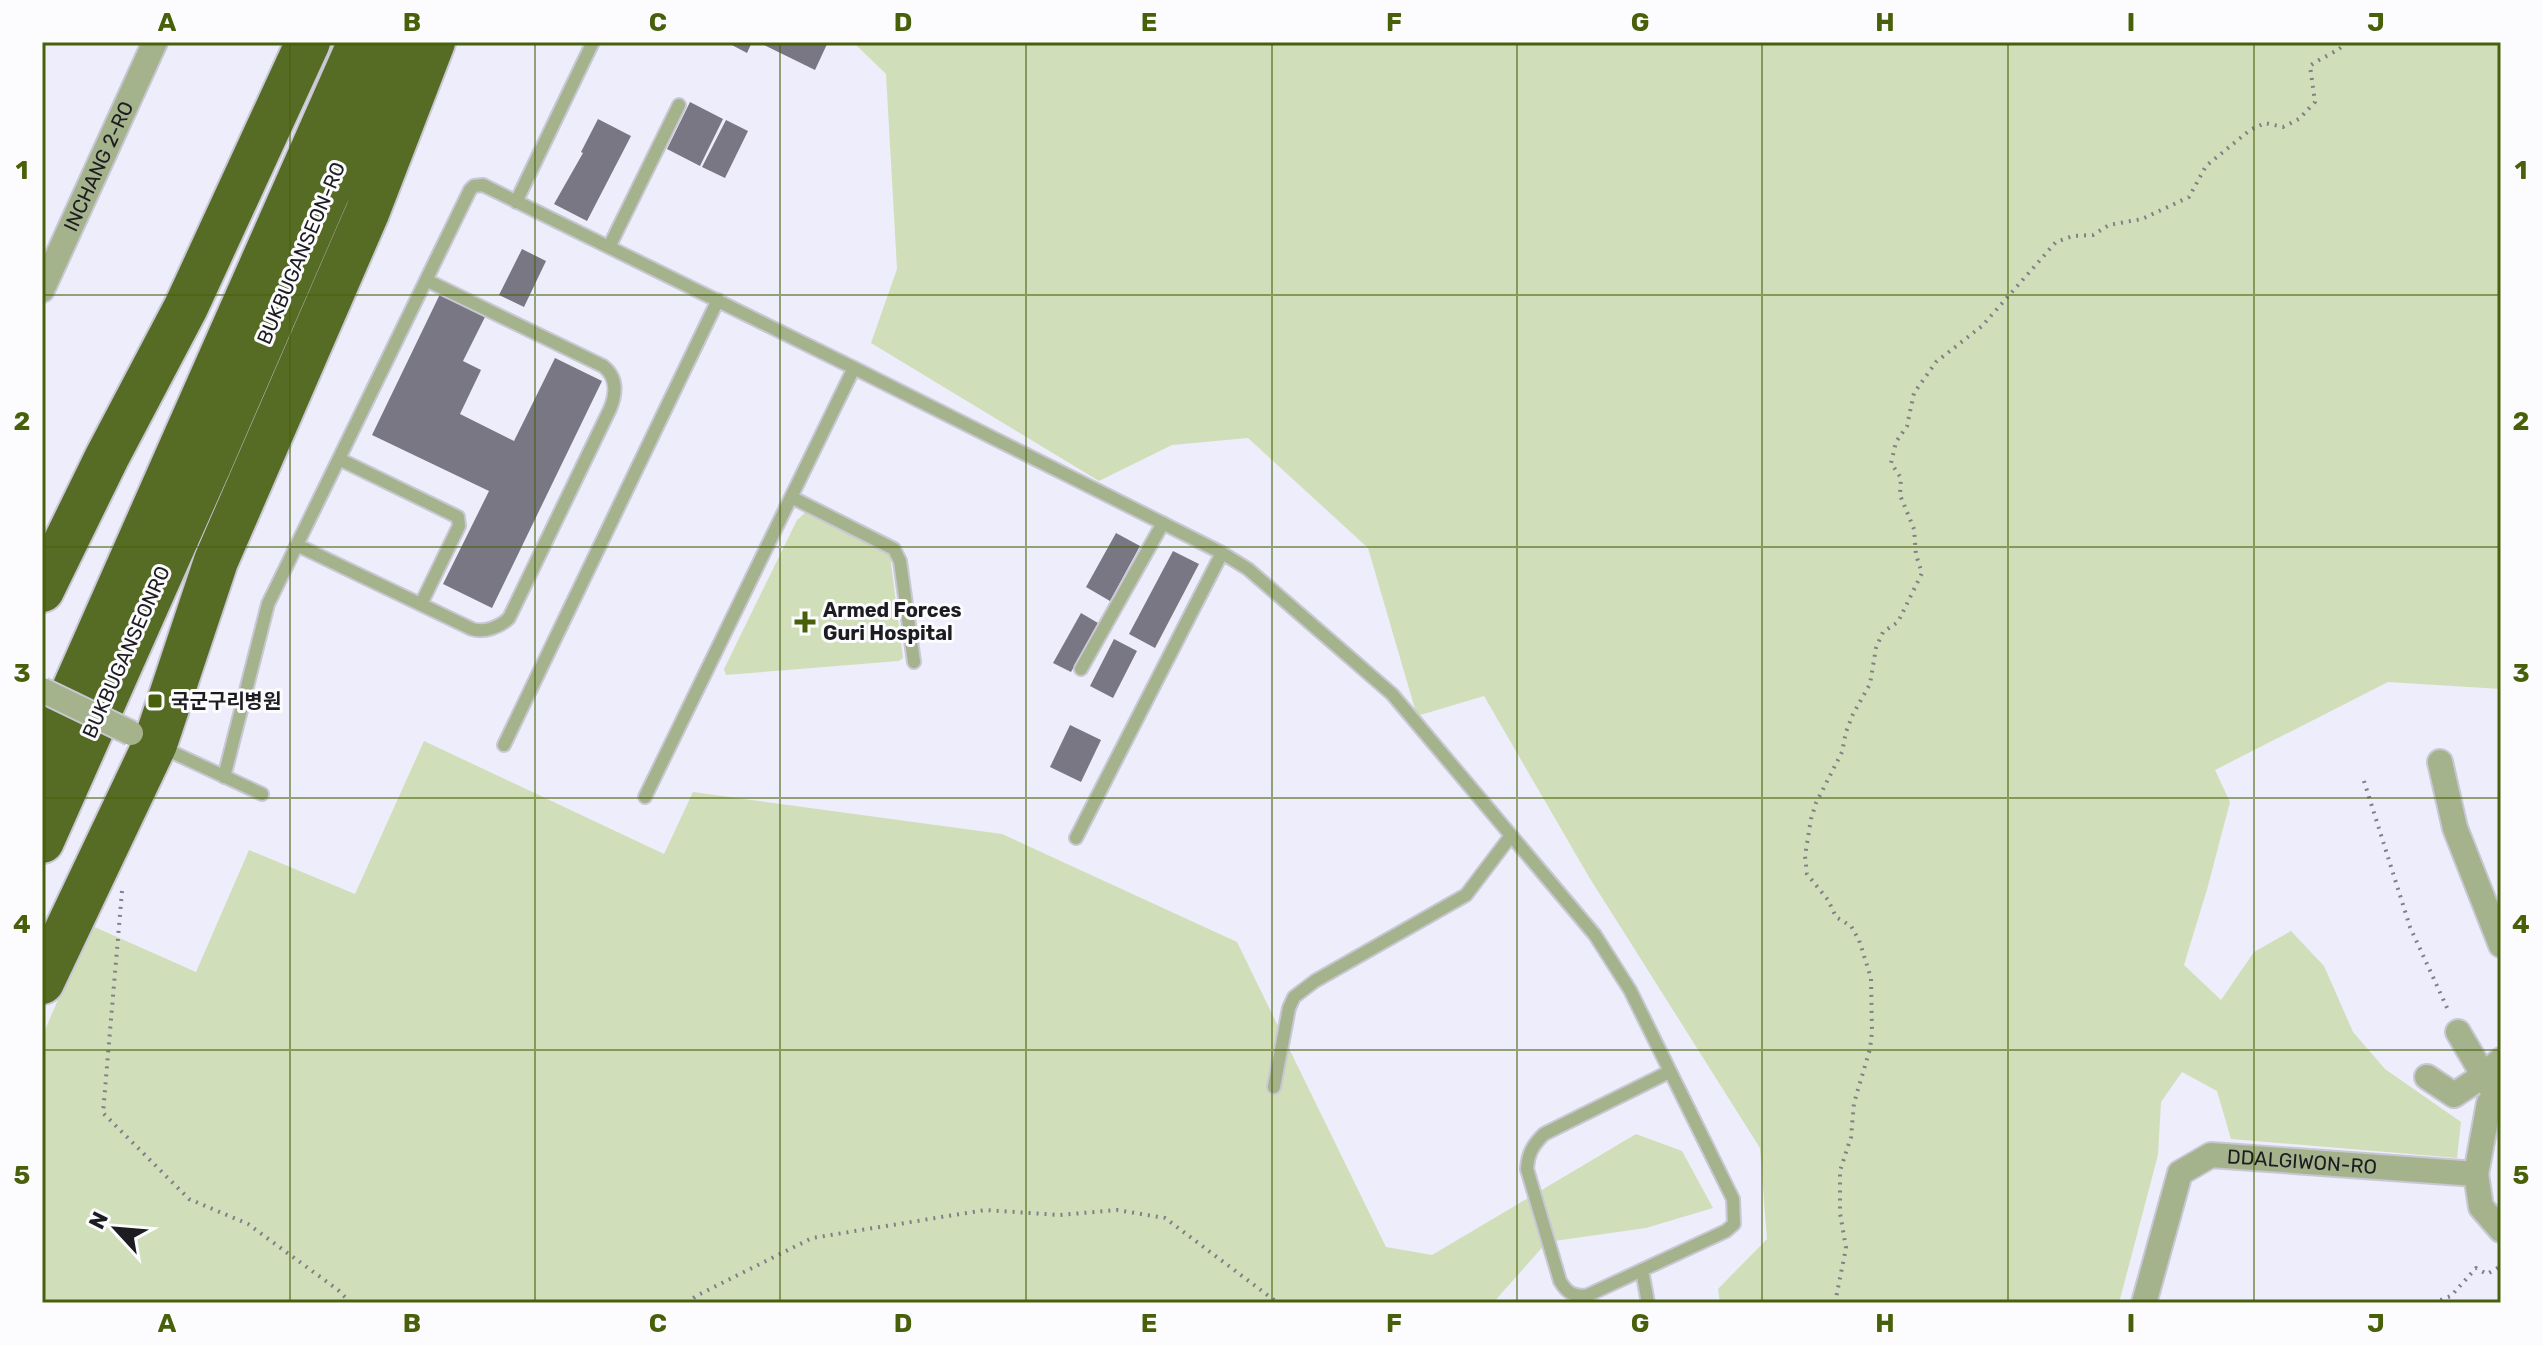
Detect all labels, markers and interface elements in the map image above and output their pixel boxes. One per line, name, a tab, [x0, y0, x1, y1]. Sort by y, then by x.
text: A	[158, 7, 177, 38]
text: B	[403, 7, 421, 38]
text: C	[649, 7, 667, 38]
text: D	[894, 7, 912, 38]
text: E	[1141, 7, 1157, 38]
text: F	[1386, 7, 1402, 38]
text: G	[1631, 7, 1649, 38]
text: H	[1875, 7, 1895, 38]
text: I	[2127, 7, 2135, 38]
text: J	[2367, 7, 2385, 38]
street label: INCHANG 2-RO	[58, 97, 138, 235]
text: 1	[16, 155, 28, 186]
text: 1	[2515, 155, 2527, 186]
street label: BUKBUGANSEON-RO	[252, 158, 350, 348]
text: 2	[14, 406, 30, 437]
text: 2	[2513, 406, 2529, 437]
street label: BUKBUGANSEONRO	[77, 562, 175, 742]
place label: Armed Forces Guri Hospital	[823, 598, 962, 645]
marker: Armed Forces Guri Hospital	[794, 611, 816, 633]
text: 3	[13, 658, 31, 689]
text: 3	[2512, 658, 2530, 689]
place label: 국군구리병원	[171, 689, 281, 713]
marker: 국군구리병원	[146, 692, 164, 710]
text: 4	[13, 909, 31, 940]
text: 4	[2512, 909, 2530, 940]
street label: DDALGIWON-RO	[2226, 1144, 2378, 1179]
text: 5	[14, 1160, 30, 1191]
text: 5	[2513, 1160, 2529, 1191]
north arrow	[76, 1189, 156, 1269]
text: N	[83, 1207, 114, 1233]
text: A	[158, 1308, 177, 1339]
text: B	[403, 1308, 421, 1339]
text: C	[649, 1308, 667, 1339]
text: D	[894, 1308, 912, 1339]
text: E	[1141, 1308, 1157, 1339]
text: F	[1386, 1308, 1402, 1339]
text: G	[1631, 1308, 1649, 1339]
text: H	[1875, 1308, 1895, 1339]
text: I	[2127, 1308, 2135, 1339]
text: J	[2367, 1308, 2385, 1339]

